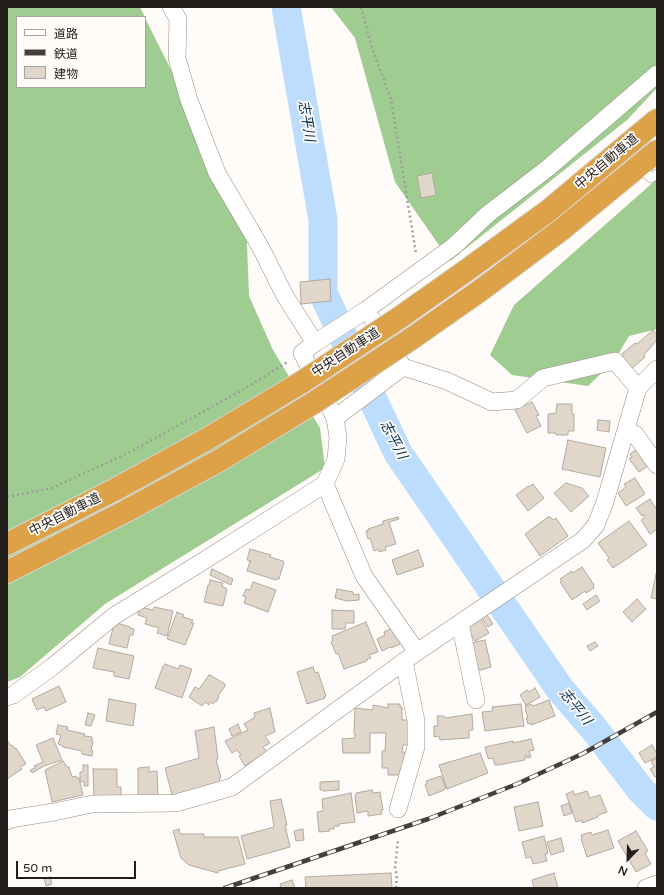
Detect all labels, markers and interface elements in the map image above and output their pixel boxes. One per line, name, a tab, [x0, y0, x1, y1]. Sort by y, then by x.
legend	[16, 16, 146, 88]
text: 道路	[54, 27, 78, 41]
text: 鉄道	[54, 47, 78, 61]
text: 建物	[54, 67, 78, 81]
water label: 志平川	[294, 99, 318, 143]
street label: 中央自動車道	[572, 131, 642, 193]
street label: 中央自動車道	[309, 325, 383, 381]
water label: 志平川	[376, 418, 410, 462]
street label: 中央自動車道	[27, 490, 103, 540]
water label: 志平川	[555, 685, 595, 729]
north arrow	[608, 839, 648, 879]
scale bar	[18, 853, 138, 879]
text: 50 m	[23, 861, 52, 875]
text: N	[617, 863, 630, 878]

